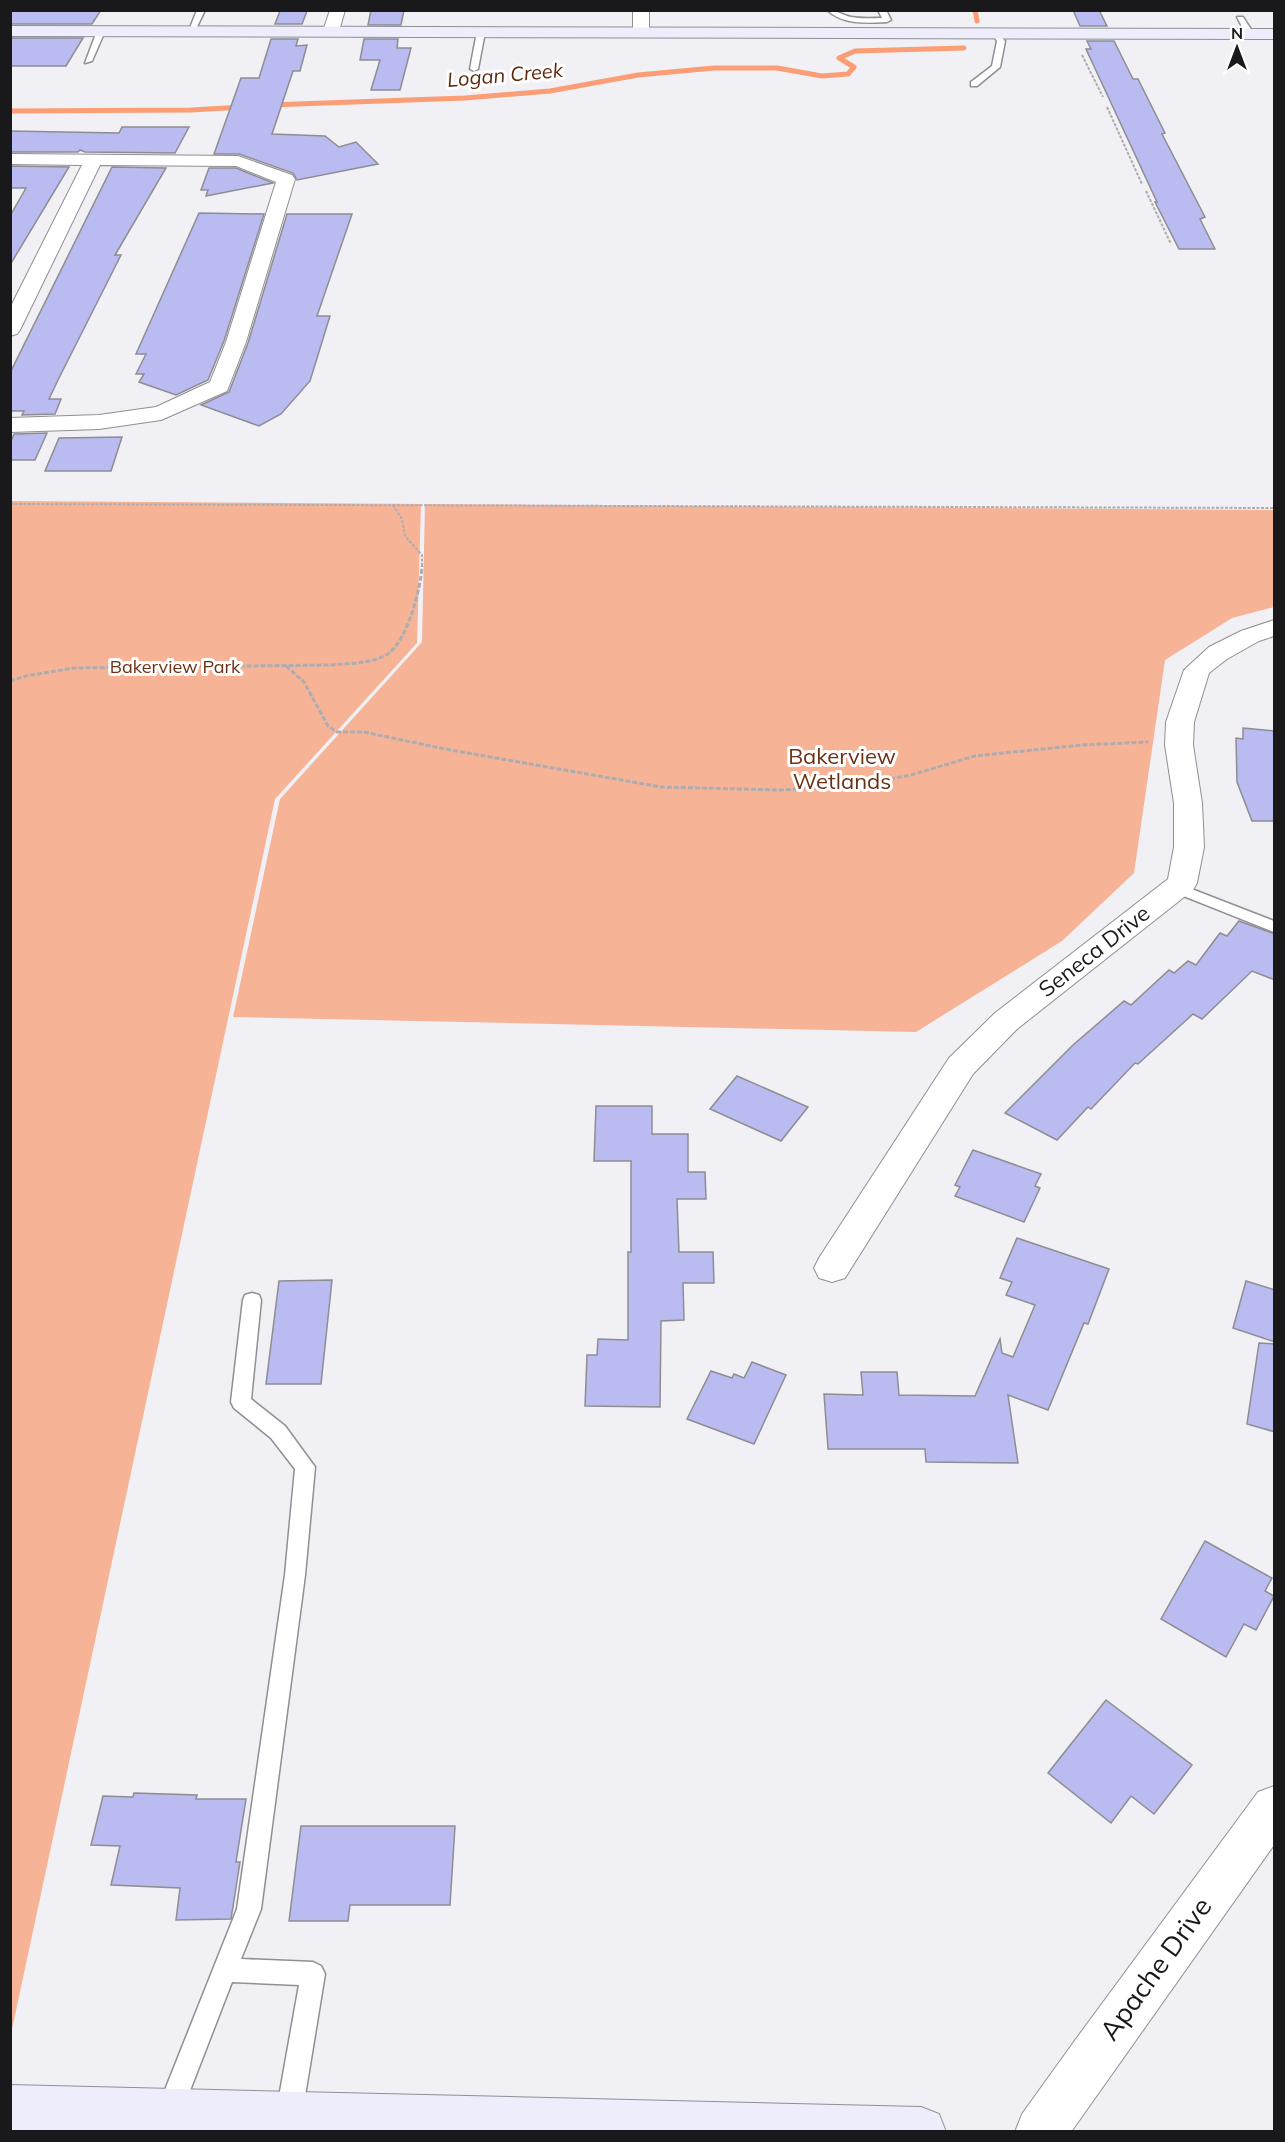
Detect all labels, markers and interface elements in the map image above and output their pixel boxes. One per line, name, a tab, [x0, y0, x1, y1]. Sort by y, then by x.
north arrow	[1207, 18, 1267, 78]
text: N	[1231, 23, 1243, 43]
water label: Logan Creek	[446, 57, 565, 92]
park label: Bakerview Park	[110, 655, 241, 678]
park label: Bakerview Wetlands	[788, 742, 896, 795]
street label: Seneca Drive	[1033, 899, 1155, 1003]
street label: Apache Drive	[1092, 1890, 1218, 2047]

